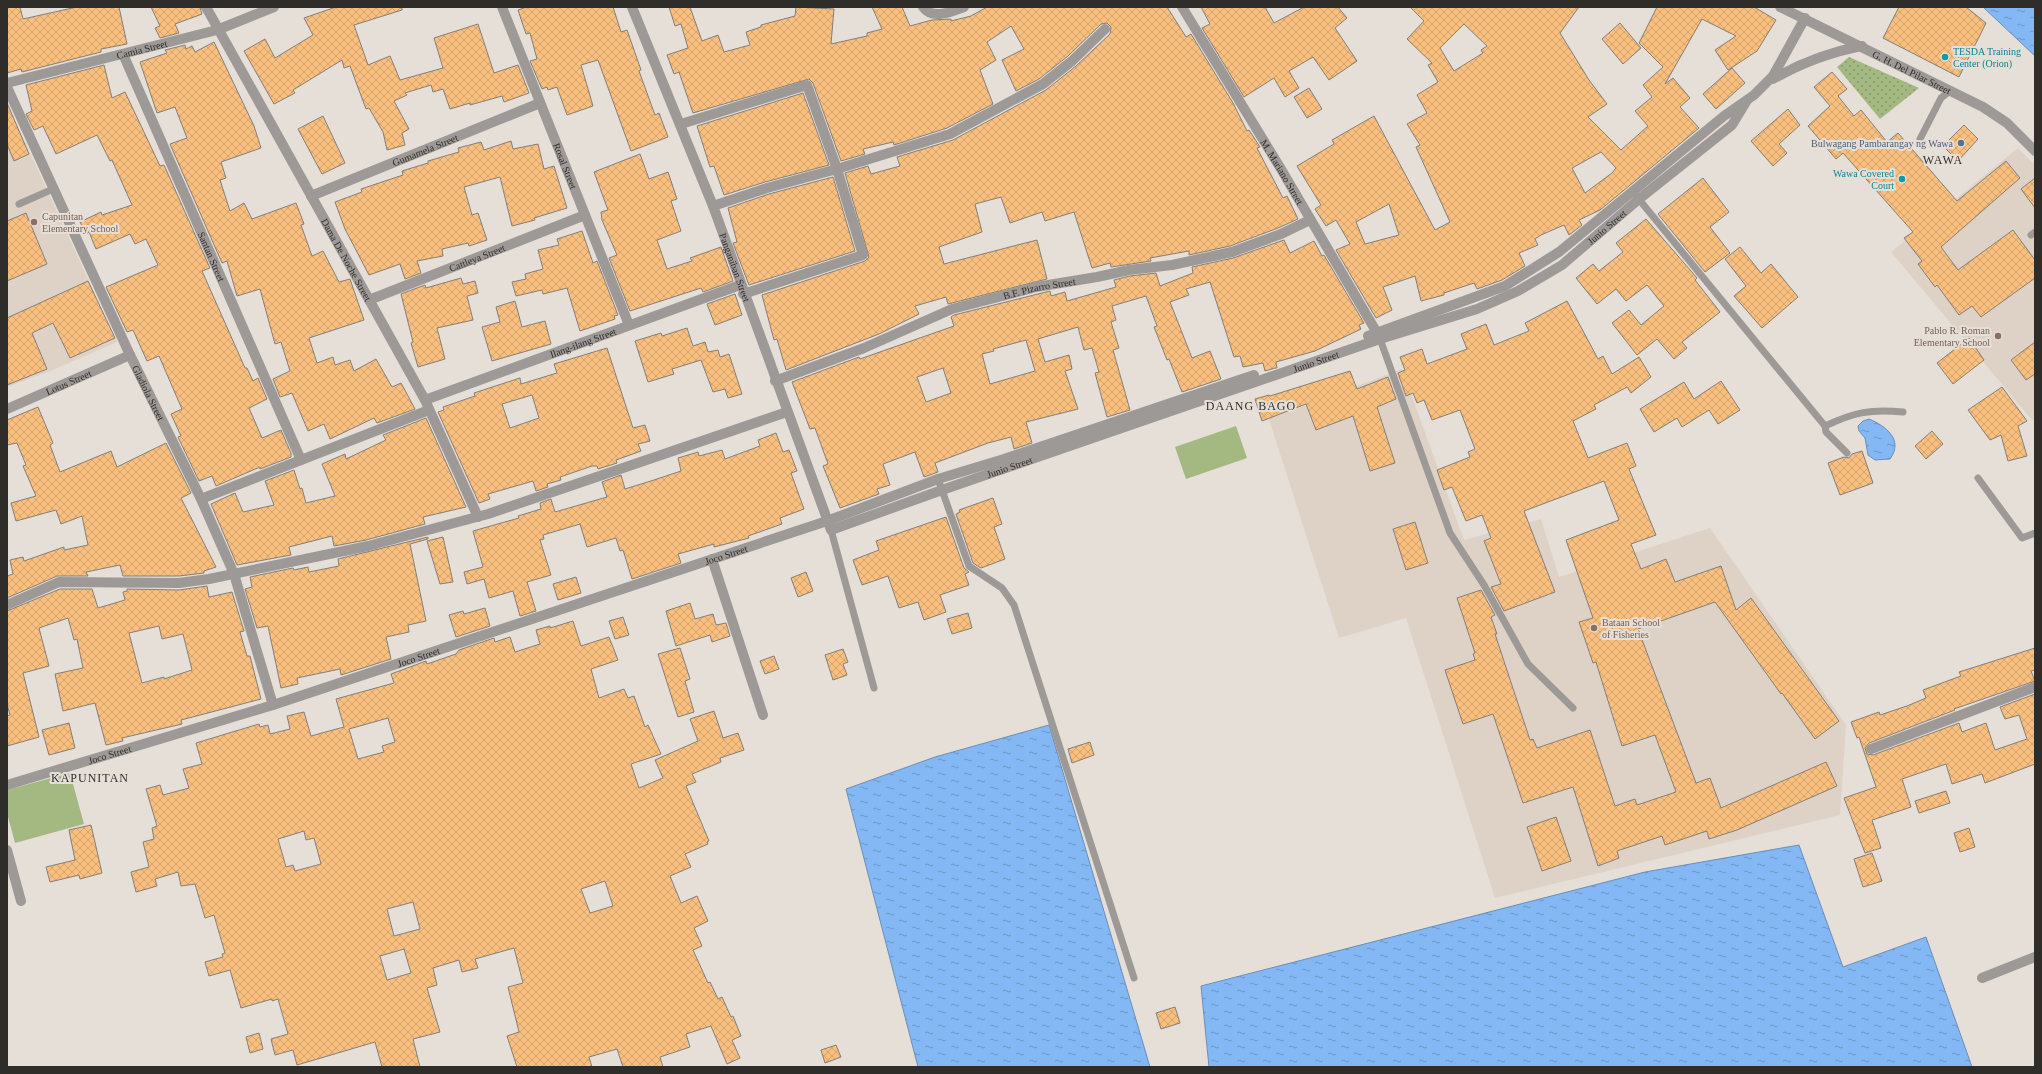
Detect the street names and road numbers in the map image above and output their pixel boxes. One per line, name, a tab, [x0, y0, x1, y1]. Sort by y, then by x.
street label: Camia Street	[115, 38, 169, 61]
street label: G. H. Del Pilar Street	[1871, 48, 1953, 96]
street label: Gumamela Street	[391, 132, 460, 168]
street label: M. Mariano Street	[1258, 138, 1306, 207]
street label: Rosal Street	[551, 141, 579, 191]
street label: Junio Street	[1585, 207, 1629, 247]
street label: Dama De Noche Street	[319, 217, 374, 303]
street label: Santan Street	[196, 230, 227, 283]
street label: Panganiban Street	[717, 231, 752, 304]
street label: Cattleya Street	[448, 242, 507, 274]
street label: B.F. Pizarro Street	[1002, 276, 1077, 301]
street label: Ilang-ilang Street	[548, 326, 618, 360]
street label: Junio Street	[1292, 349, 1340, 375]
street label: Gladiola Street	[130, 364, 167, 423]
street label: Lotus Street	[44, 368, 93, 397]
street label: Junio Street	[985, 454, 1034, 480]
street label: Joco Street	[703, 543, 749, 567]
street label: Joco Street	[396, 645, 442, 669]
street label: Joco Street	[87, 743, 133, 766]

